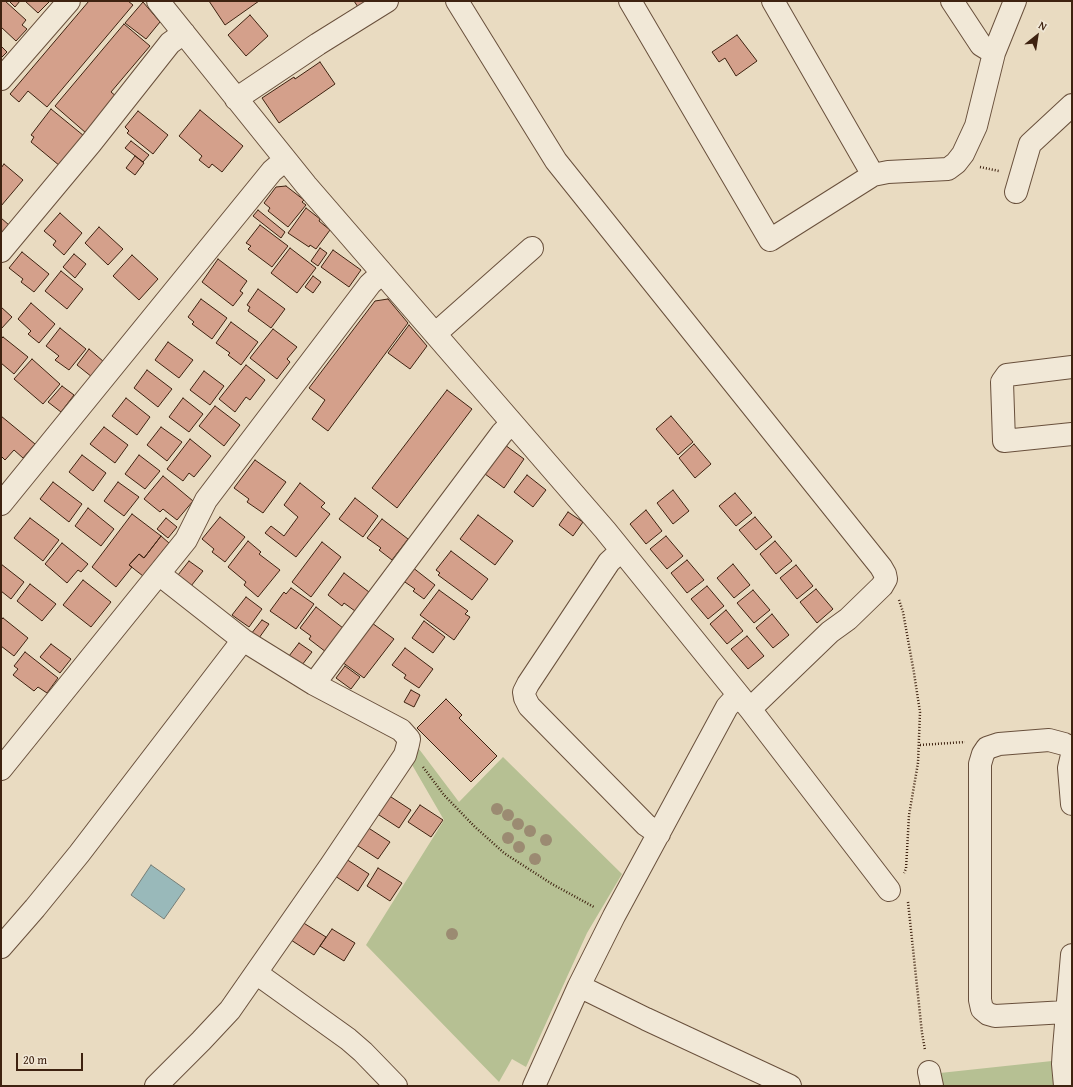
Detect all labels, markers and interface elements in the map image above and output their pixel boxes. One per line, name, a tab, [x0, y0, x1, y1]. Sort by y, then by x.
north arrow	[1017, 16, 1057, 56]
text: N	[1036, 17, 1050, 34]
scale bar	[18, 1045, 85, 1071]
text: 20 m	[23, 1051, 47, 1068]

